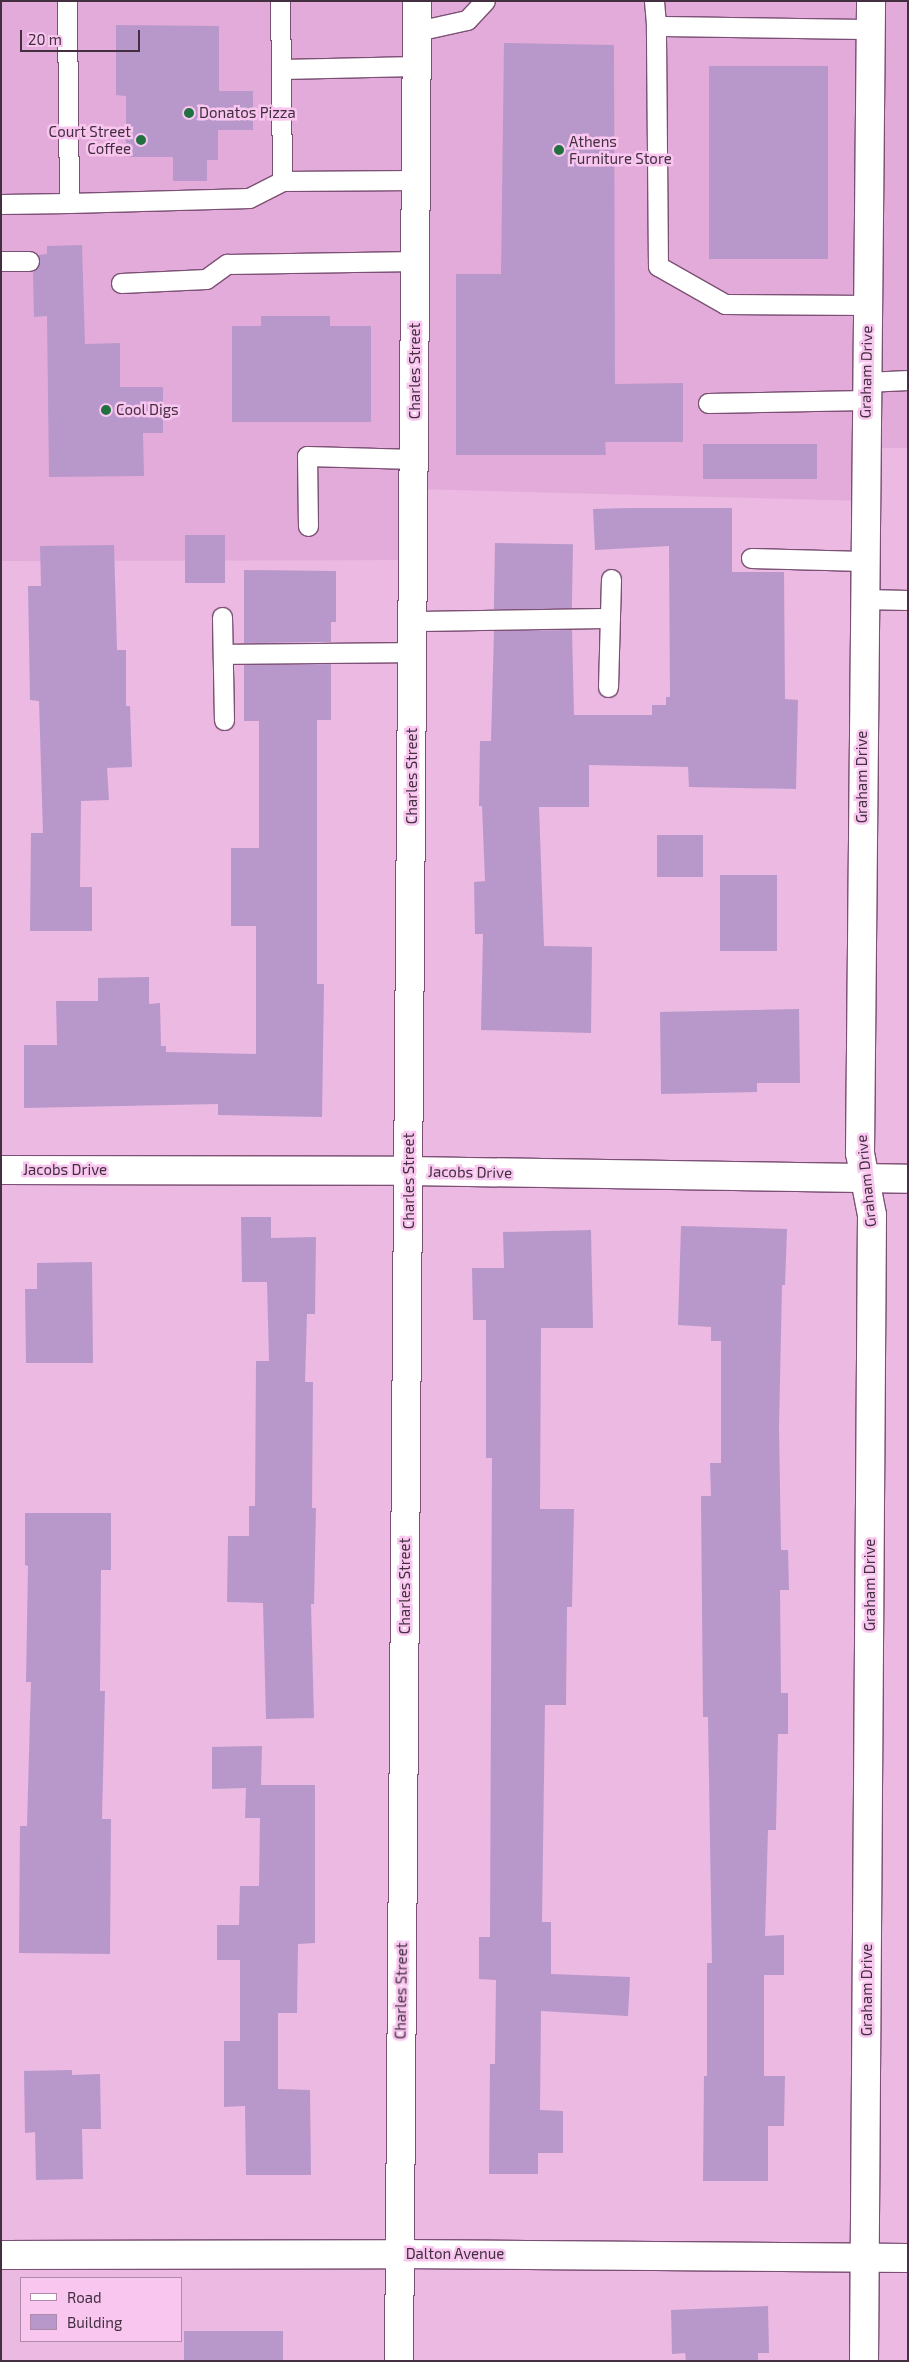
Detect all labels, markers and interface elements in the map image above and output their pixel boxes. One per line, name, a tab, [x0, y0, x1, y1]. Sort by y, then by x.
scale bar	[22, 20, 142, 52]
text: 20 m	[28, 30, 62, 48]
place label: Donatos Pizza	[199, 104, 296, 122]
marker: Donatos Pizza	[183, 107, 195, 119]
place label: Court Street Coffee	[49, 122, 131, 157]
place label: Athens Furniture Store	[569, 132, 672, 167]
marker: Court Street Coffee	[135, 134, 147, 146]
marker: Athens Furniture Store	[553, 144, 565, 156]
street label: Charles Street	[406, 323, 424, 419]
street label: Graham Drive	[856, 325, 876, 419]
place label: Cool Digs	[116, 401, 179, 419]
marker: Cool Digs	[100, 404, 112, 416]
street label: Charles Street	[403, 728, 421, 824]
street label: Graham Drive	[853, 731, 871, 823]
street label: Charles Street	[400, 1133, 418, 1229]
street label: Graham Drive	[852, 1134, 880, 1228]
street label: Jacobs Drive	[23, 1161, 107, 1179]
street label: Jacobs Drive	[428, 1162, 512, 1182]
street label: Charles Street	[396, 1538, 414, 1634]
street label: Graham Drive	[861, 1539, 879, 1631]
street label: Charles Street	[391, 1943, 411, 2039]
street label: Graham Drive	[858, 1944, 876, 2036]
street label: Dalton Avenue	[405, 2245, 505, 2263]
legend	[20, 2277, 182, 2342]
text: Road	[67, 2288, 102, 2306]
text: Building	[67, 2313, 122, 2331]

